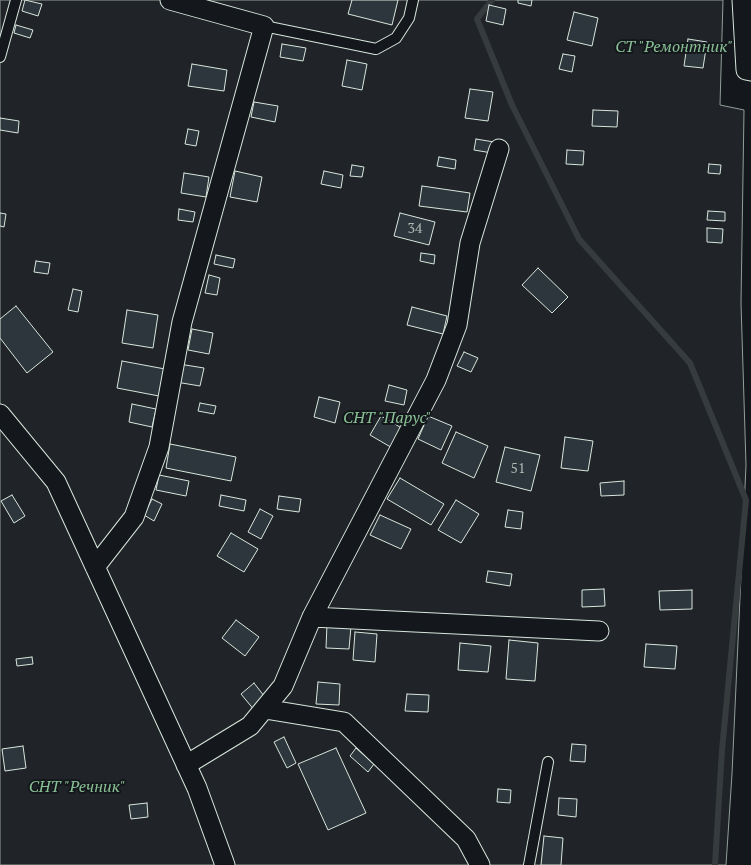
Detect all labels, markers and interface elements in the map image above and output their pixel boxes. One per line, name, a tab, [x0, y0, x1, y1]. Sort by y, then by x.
park label: СТ "Ремонтник"	[615, 37, 733, 57]
house number: 34	[408, 221, 422, 237]
park label: СНТ "Парус"	[343, 408, 431, 428]
house number: 51	[511, 461, 525, 477]
park label: СНТ "Речник"	[29, 777, 125, 797]

